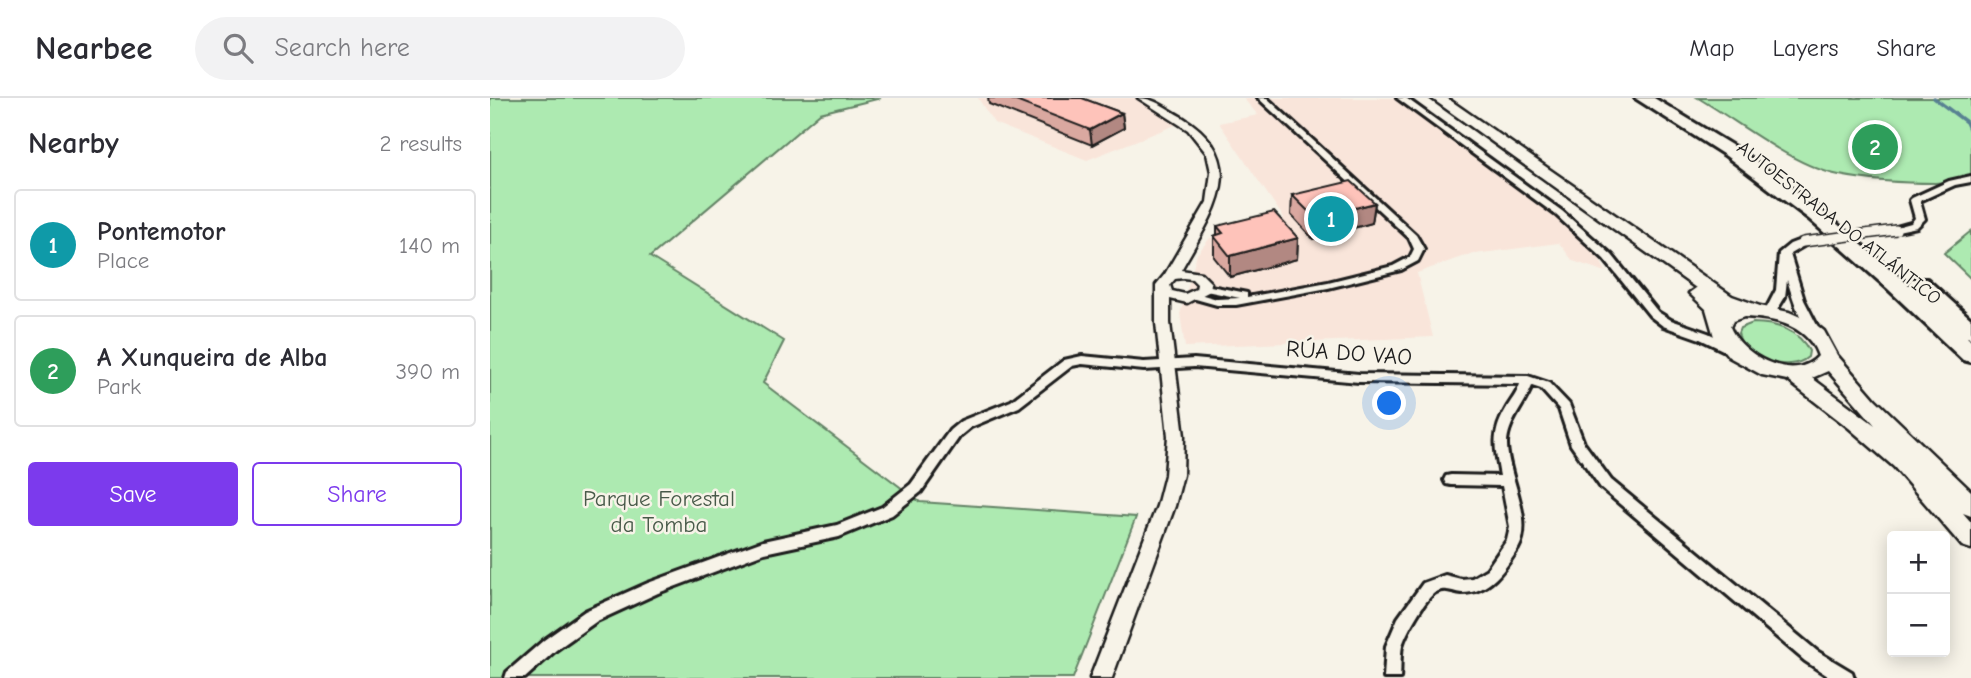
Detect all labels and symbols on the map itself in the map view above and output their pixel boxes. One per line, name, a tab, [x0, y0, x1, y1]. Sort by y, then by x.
pin: 2	[1852, 121, 1898, 173]
street label: AUTOESTRADA DO ATLÁNTICO	[1733, 137, 1945, 309]
pin: 1	[1308, 193, 1354, 245]
street label: RÚA DO VAO	[1285, 335, 1413, 371]
your location	[1372, 386, 1406, 420]
park label: Parque Forestal da Tomba	[583, 485, 735, 538]

